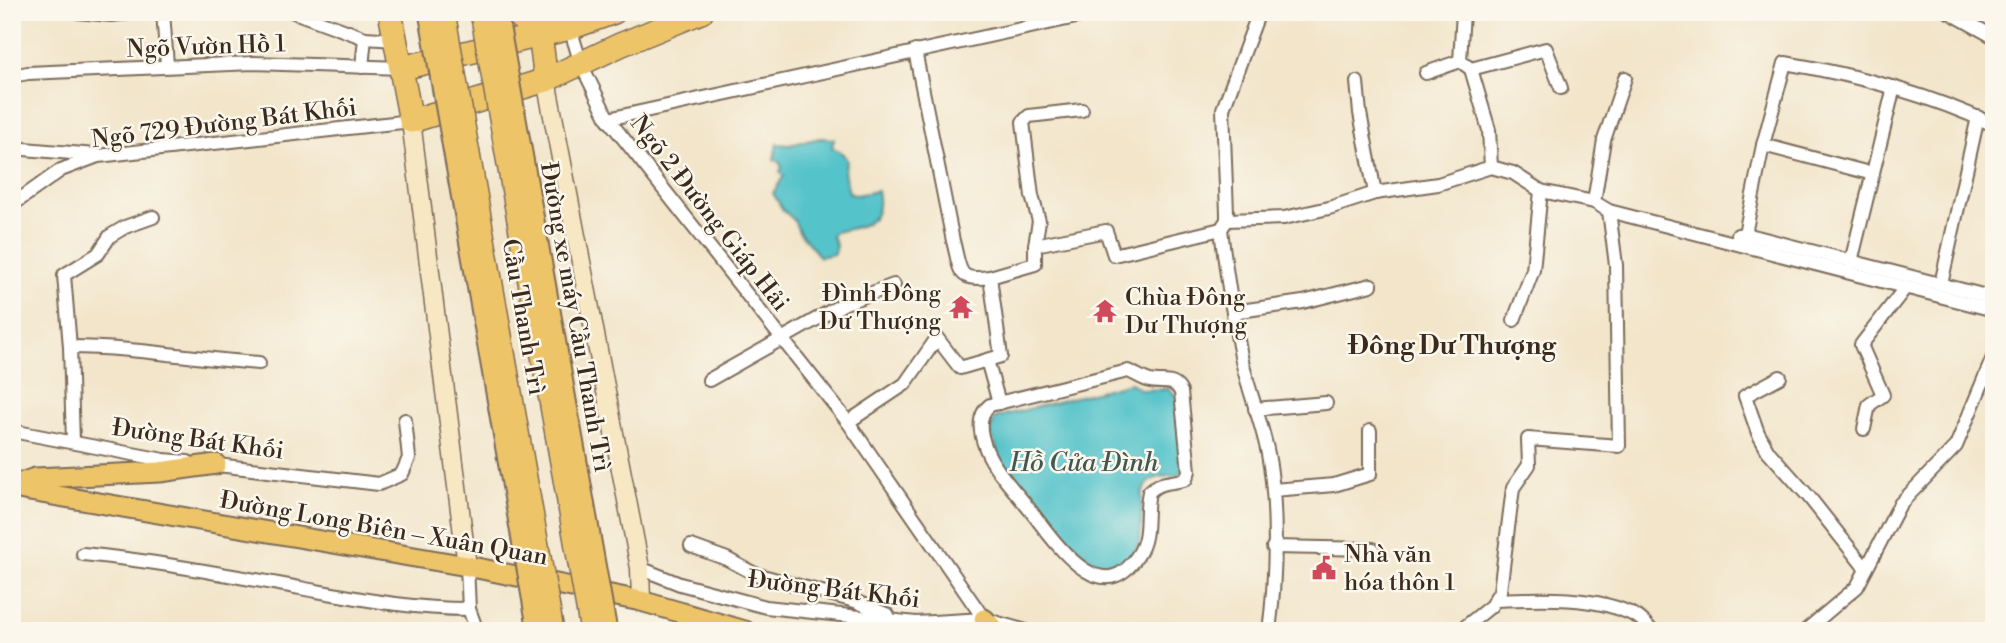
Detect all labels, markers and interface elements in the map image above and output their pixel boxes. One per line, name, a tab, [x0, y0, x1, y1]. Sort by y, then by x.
street label: Ngõ Vườn Hồ 1	[126, 29, 287, 65]
street label: Ngõ 729 Đường Bát Khối	[90, 93, 358, 155]
street label: Ngõ 2 Đường Giáp Hải	[623, 110, 795, 318]
street label: Đường xe máy Cầu Thanh Trì	[533, 160, 617, 475]
street label: Cầu Thanh Trì	[494, 237, 552, 398]
place label: Đình Đông Dư Thượng	[819, 279, 942, 337]
place label: Chùa Đông Dư Thượng	[1125, 283, 1247, 341]
temple icon: Đình Đông Dư Thượng	[947, 293, 975, 321]
temple icon: Chùa Đông Dư Thượng	[1091, 297, 1119, 325]
district label: Đông Dư Thượng	[1347, 330, 1557, 362]
street label: Đường Bát Khối	[110, 413, 286, 467]
water label: Hồ Cửa Đình	[1008, 447, 1159, 479]
street label: Đường Long Biên – Xuân Quan	[217, 485, 550, 573]
place label: Nhà văn hóa thôn 1	[1344, 540, 1456, 598]
public building icon: Nhà văn hóa thôn 1	[1310, 554, 1338, 582]
street label: Đường Bát Khối	[746, 565, 922, 615]

